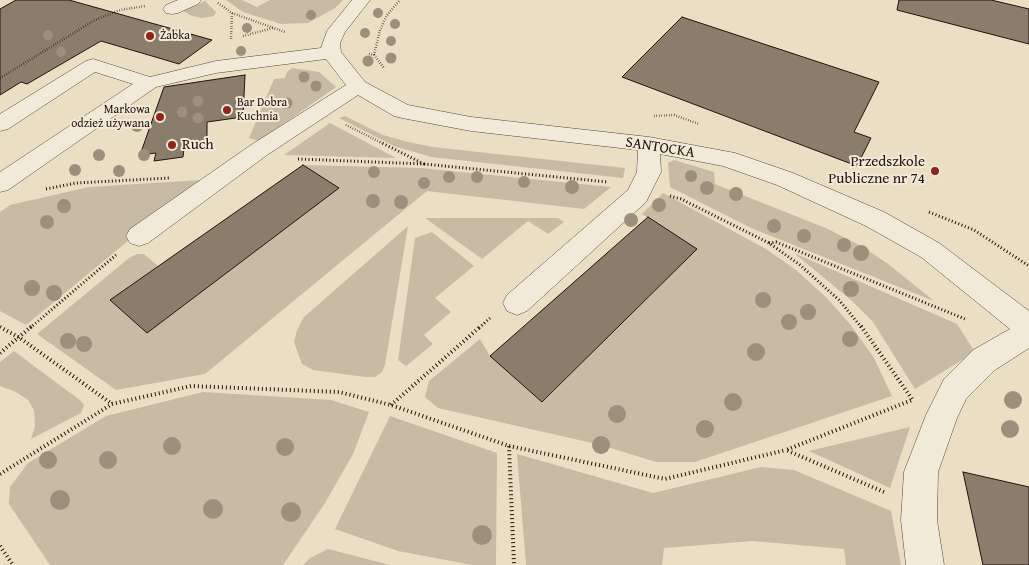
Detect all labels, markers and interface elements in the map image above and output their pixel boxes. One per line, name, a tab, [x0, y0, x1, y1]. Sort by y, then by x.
place label: Żabka	[160, 29, 190, 43]
marker: Żabka	[144, 30, 156, 42]
place label: Bar Dobra Kuchnia	[237, 96, 287, 124]
place label: Markowa odzież używana	[71, 103, 150, 131]
marker: Bar Dobra Kuchnia	[221, 104, 233, 116]
marker: Markowa odzież używana	[154, 111, 166, 123]
street label: SANTOCKA	[624, 134, 696, 162]
place label: Ruch	[182, 136, 214, 154]
marker: Ruch	[166, 139, 178, 151]
place label: Przedszkole Publiczne nr 74	[828, 153, 925, 188]
marker: Przedszkole Publiczne nr 74	[929, 165, 941, 177]

